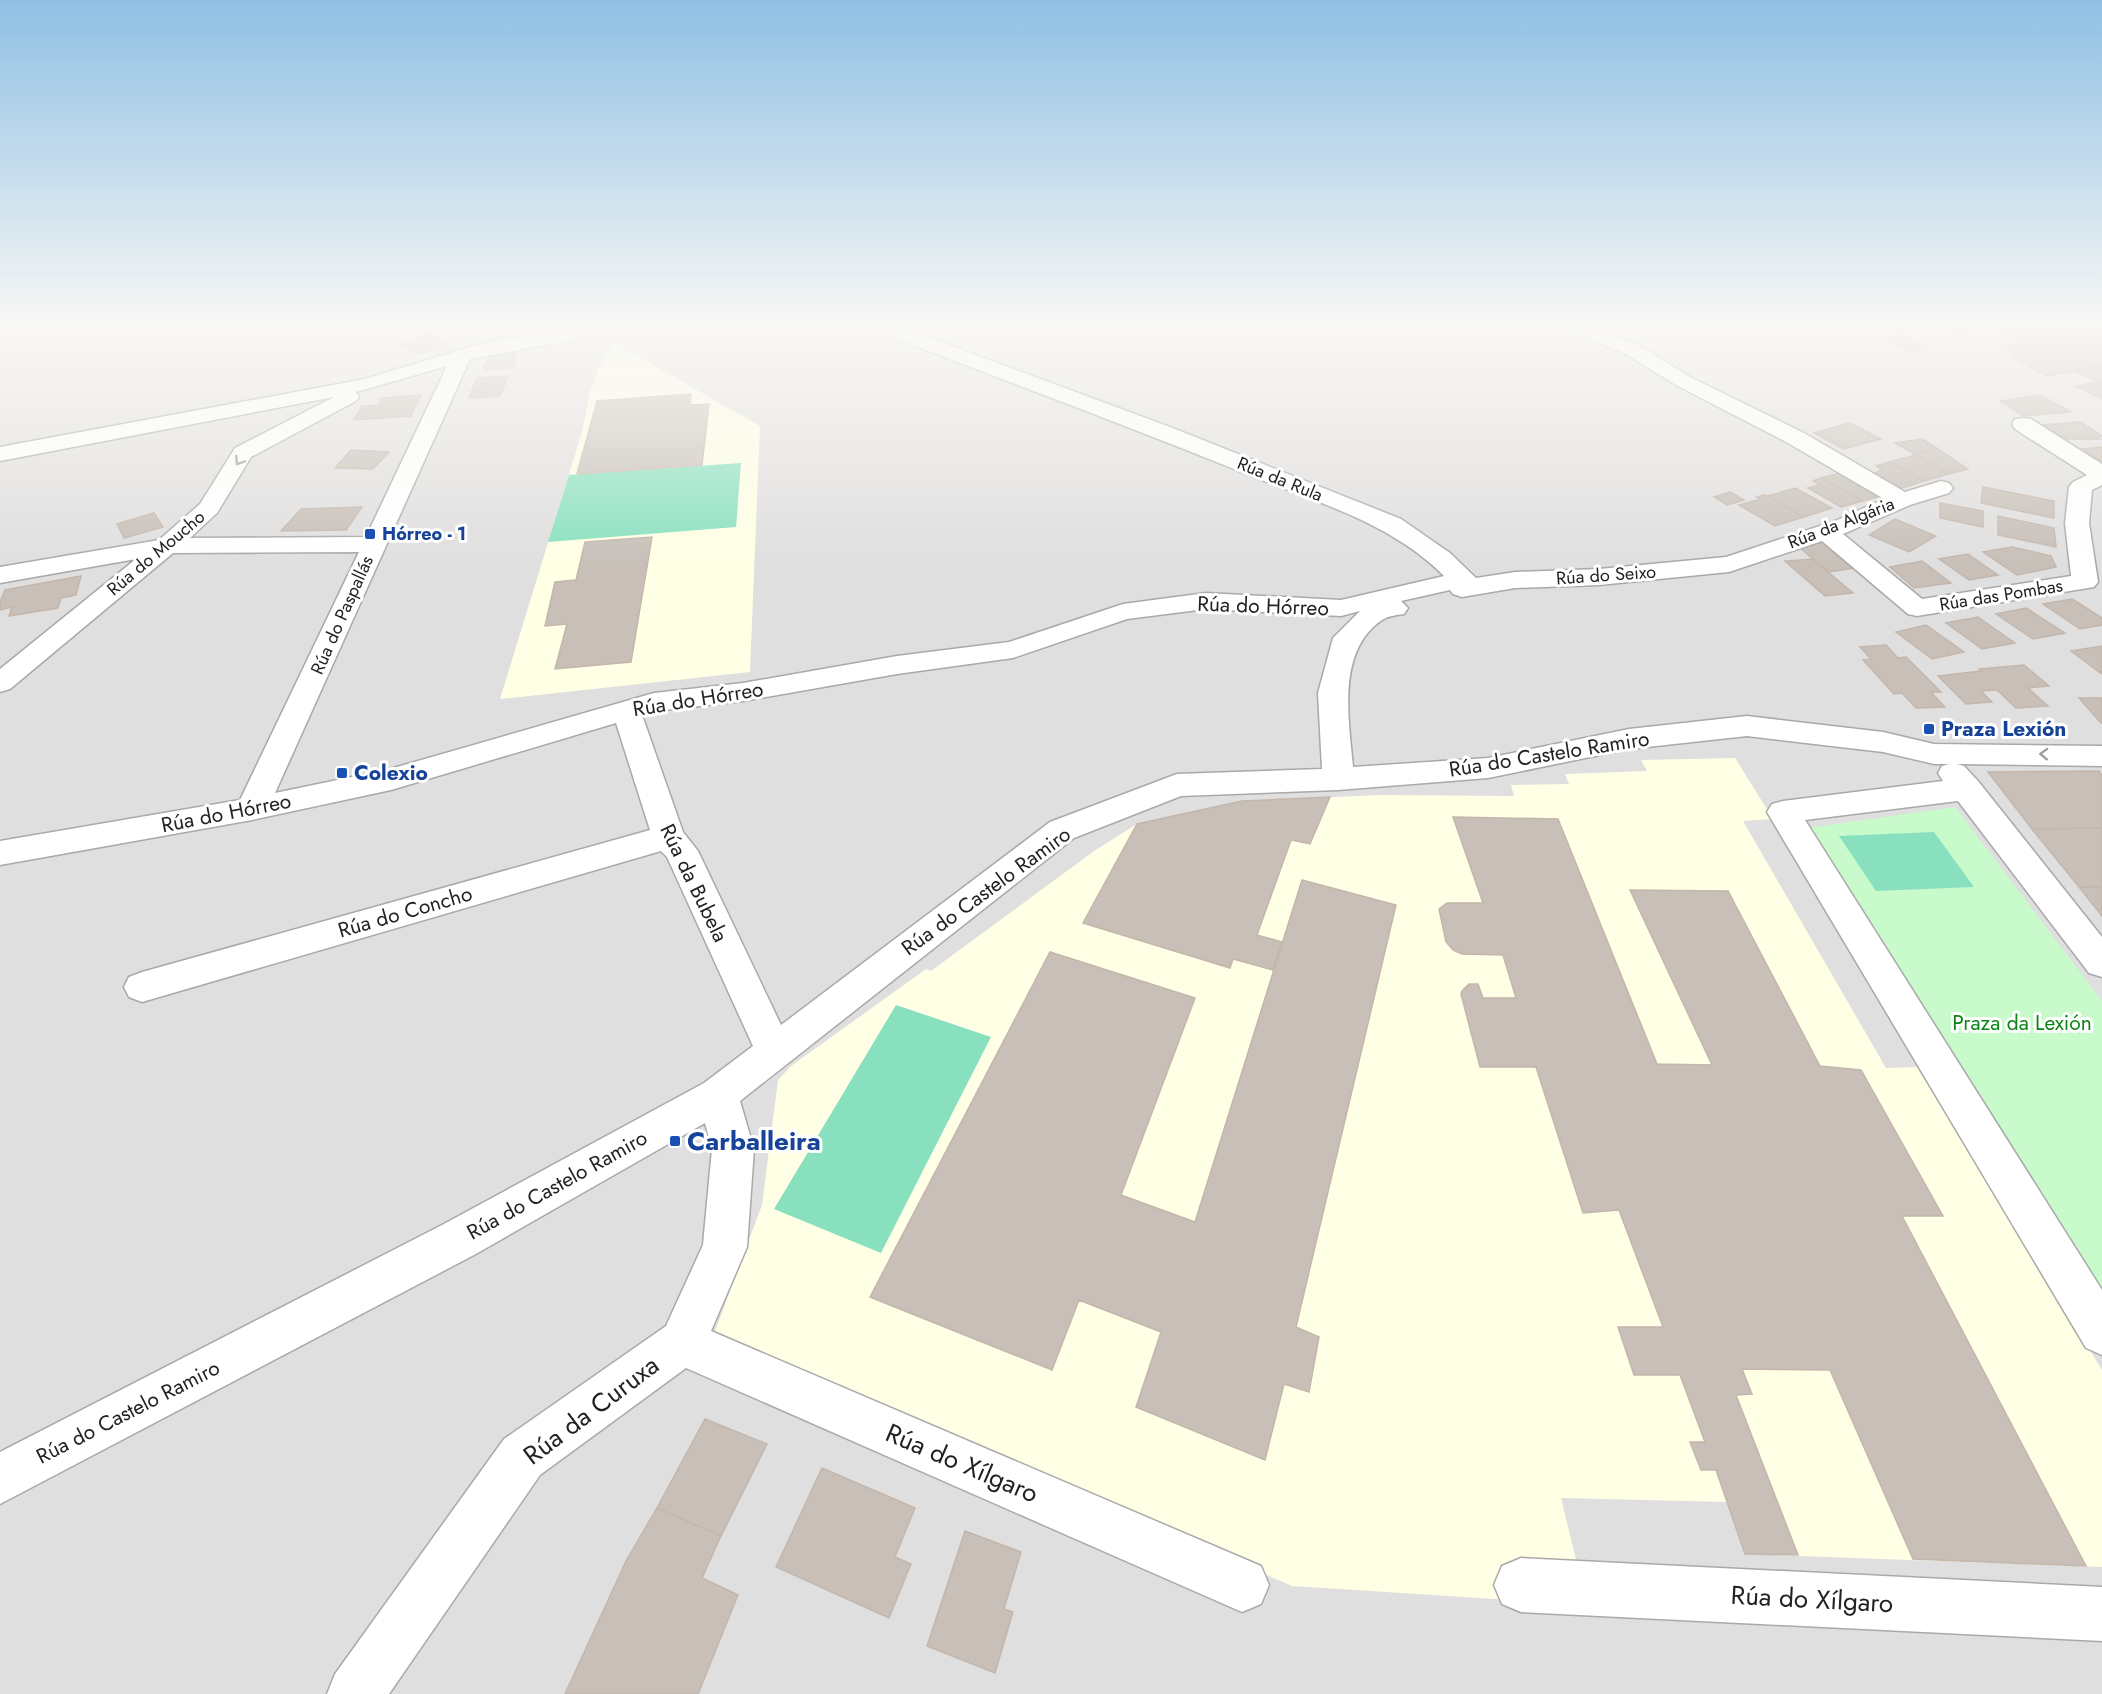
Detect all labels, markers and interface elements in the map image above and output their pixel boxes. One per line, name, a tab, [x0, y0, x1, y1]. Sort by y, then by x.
street label: Rúa da Rula	[1233, 450, 1327, 508]
one-way arrow	[234, 455, 246, 465]
street label: Rúa da Algária	[1784, 491, 1898, 555]
street label: Rúa do Moucho	[101, 504, 211, 602]
place label: Hórreo - 1	[382, 521, 466, 547]
marker: Hórreo - 1	[363, 527, 377, 541]
street label: Rúa do Paspallás	[304, 551, 380, 679]
street label: Rúa do Seixo	[1555, 559, 1657, 591]
street label: Rúa das Pombas	[1937, 572, 2065, 618]
street label: Rúa do Hórreo	[1197, 589, 1329, 623]
street label: Rúa do Hórreo	[631, 674, 765, 724]
place label: Praza Lexión	[1941, 714, 2066, 744]
marker: Praza Lexión	[1922, 722, 1936, 736]
street label: Rúa do Castelo Ramiro	[1447, 723, 1651, 785]
one-way arrow	[2039, 748, 2048, 761]
place label: Colexio	[354, 758, 428, 788]
marker: Colexio	[335, 766, 349, 780]
street label: Rúa do Hórreo	[158, 786, 294, 840]
street label: Rúa da Bubela	[652, 819, 736, 947]
street label: Rúa do Castelo Ramiro	[895, 819, 1077, 963]
street label: Rúa do Concho	[334, 879, 476, 945]
park label: Praza da Lexión	[1952, 1008, 2092, 1038]
place label: Carballeira	[687, 1122, 821, 1160]
street label: Rúa do Castelo Ramiro	[461, 1123, 653, 1247]
marker: Carballeira	[668, 1134, 682, 1148]
street label: Rúa da Curuxa	[515, 1346, 667, 1474]
street label: Rúa do Castelo Ramiro	[31, 1353, 225, 1471]
street label: Rúa do Xílgaro	[880, 1414, 1044, 1512]
street label: Rúa do Xílgaro	[1730, 1576, 1894, 1622]

